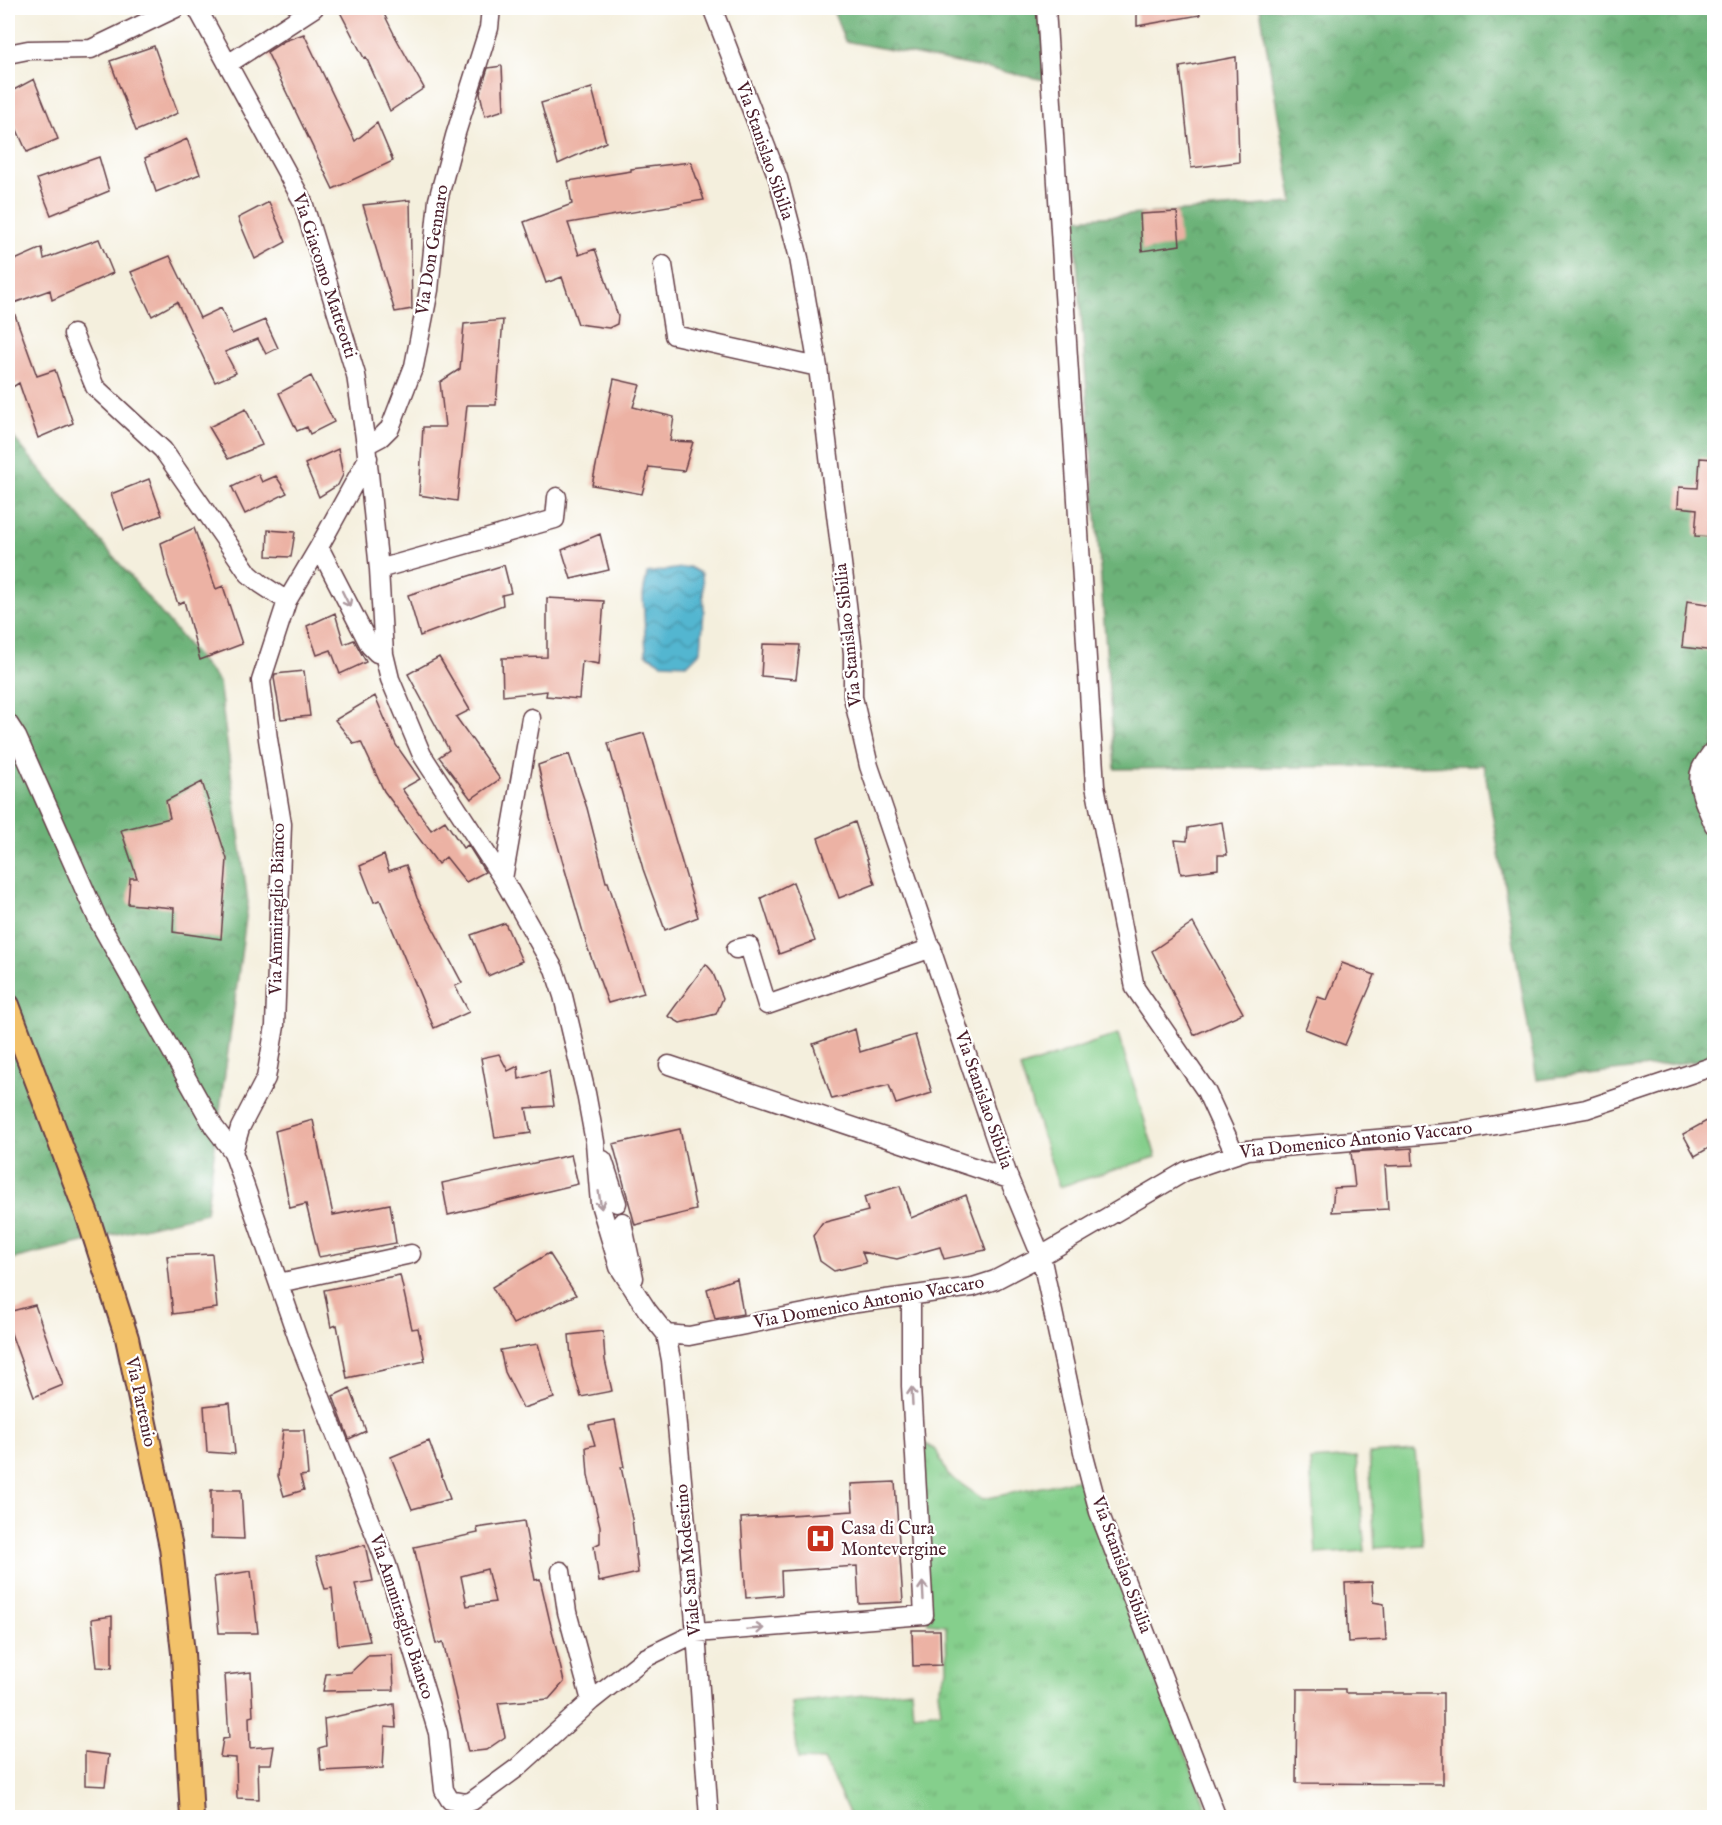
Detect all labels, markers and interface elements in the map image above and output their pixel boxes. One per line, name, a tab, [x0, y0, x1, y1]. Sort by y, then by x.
street label: Via Stanislao Sibilia	[729, 78, 798, 223]
street label: Via Don Gennaro	[411, 183, 455, 318]
street label: Via Giacomo Matteotti	[286, 190, 362, 362]
street label: Via Stanislao Sibilia	[830, 562, 868, 709]
one-way arrow	[341, 589, 353, 607]
street label: Via Ammiraglio Bianco	[265, 823, 291, 996]
street label: Via Stanislao Sibilia	[948, 1027, 1017, 1172]
street label: Via Domenico Antonio Vaccaro	[1238, 1117, 1474, 1165]
one-way arrow	[595, 1190, 606, 1209]
street label: Via Domenico Antonio Vaccaro	[751, 1271, 986, 1335]
street label: Via Partenio	[119, 1354, 161, 1449]
one-way arrow	[906, 1387, 917, 1407]
street label: Viale San Modestino	[671, 1483, 707, 1638]
street label: Via Stanislao Sibilia	[1085, 1492, 1157, 1637]
place label: Casa di Cura Montevergine	[841, 1518, 947, 1562]
hospital icon: Casa di Cura Montevergine	[804, 1523, 836, 1555]
street label: Via Ammiraglio Bianco	[363, 1531, 439, 1703]
one-way arrow	[918, 1581, 929, 1601]
one-way arrow	[744, 1623, 764, 1634]

